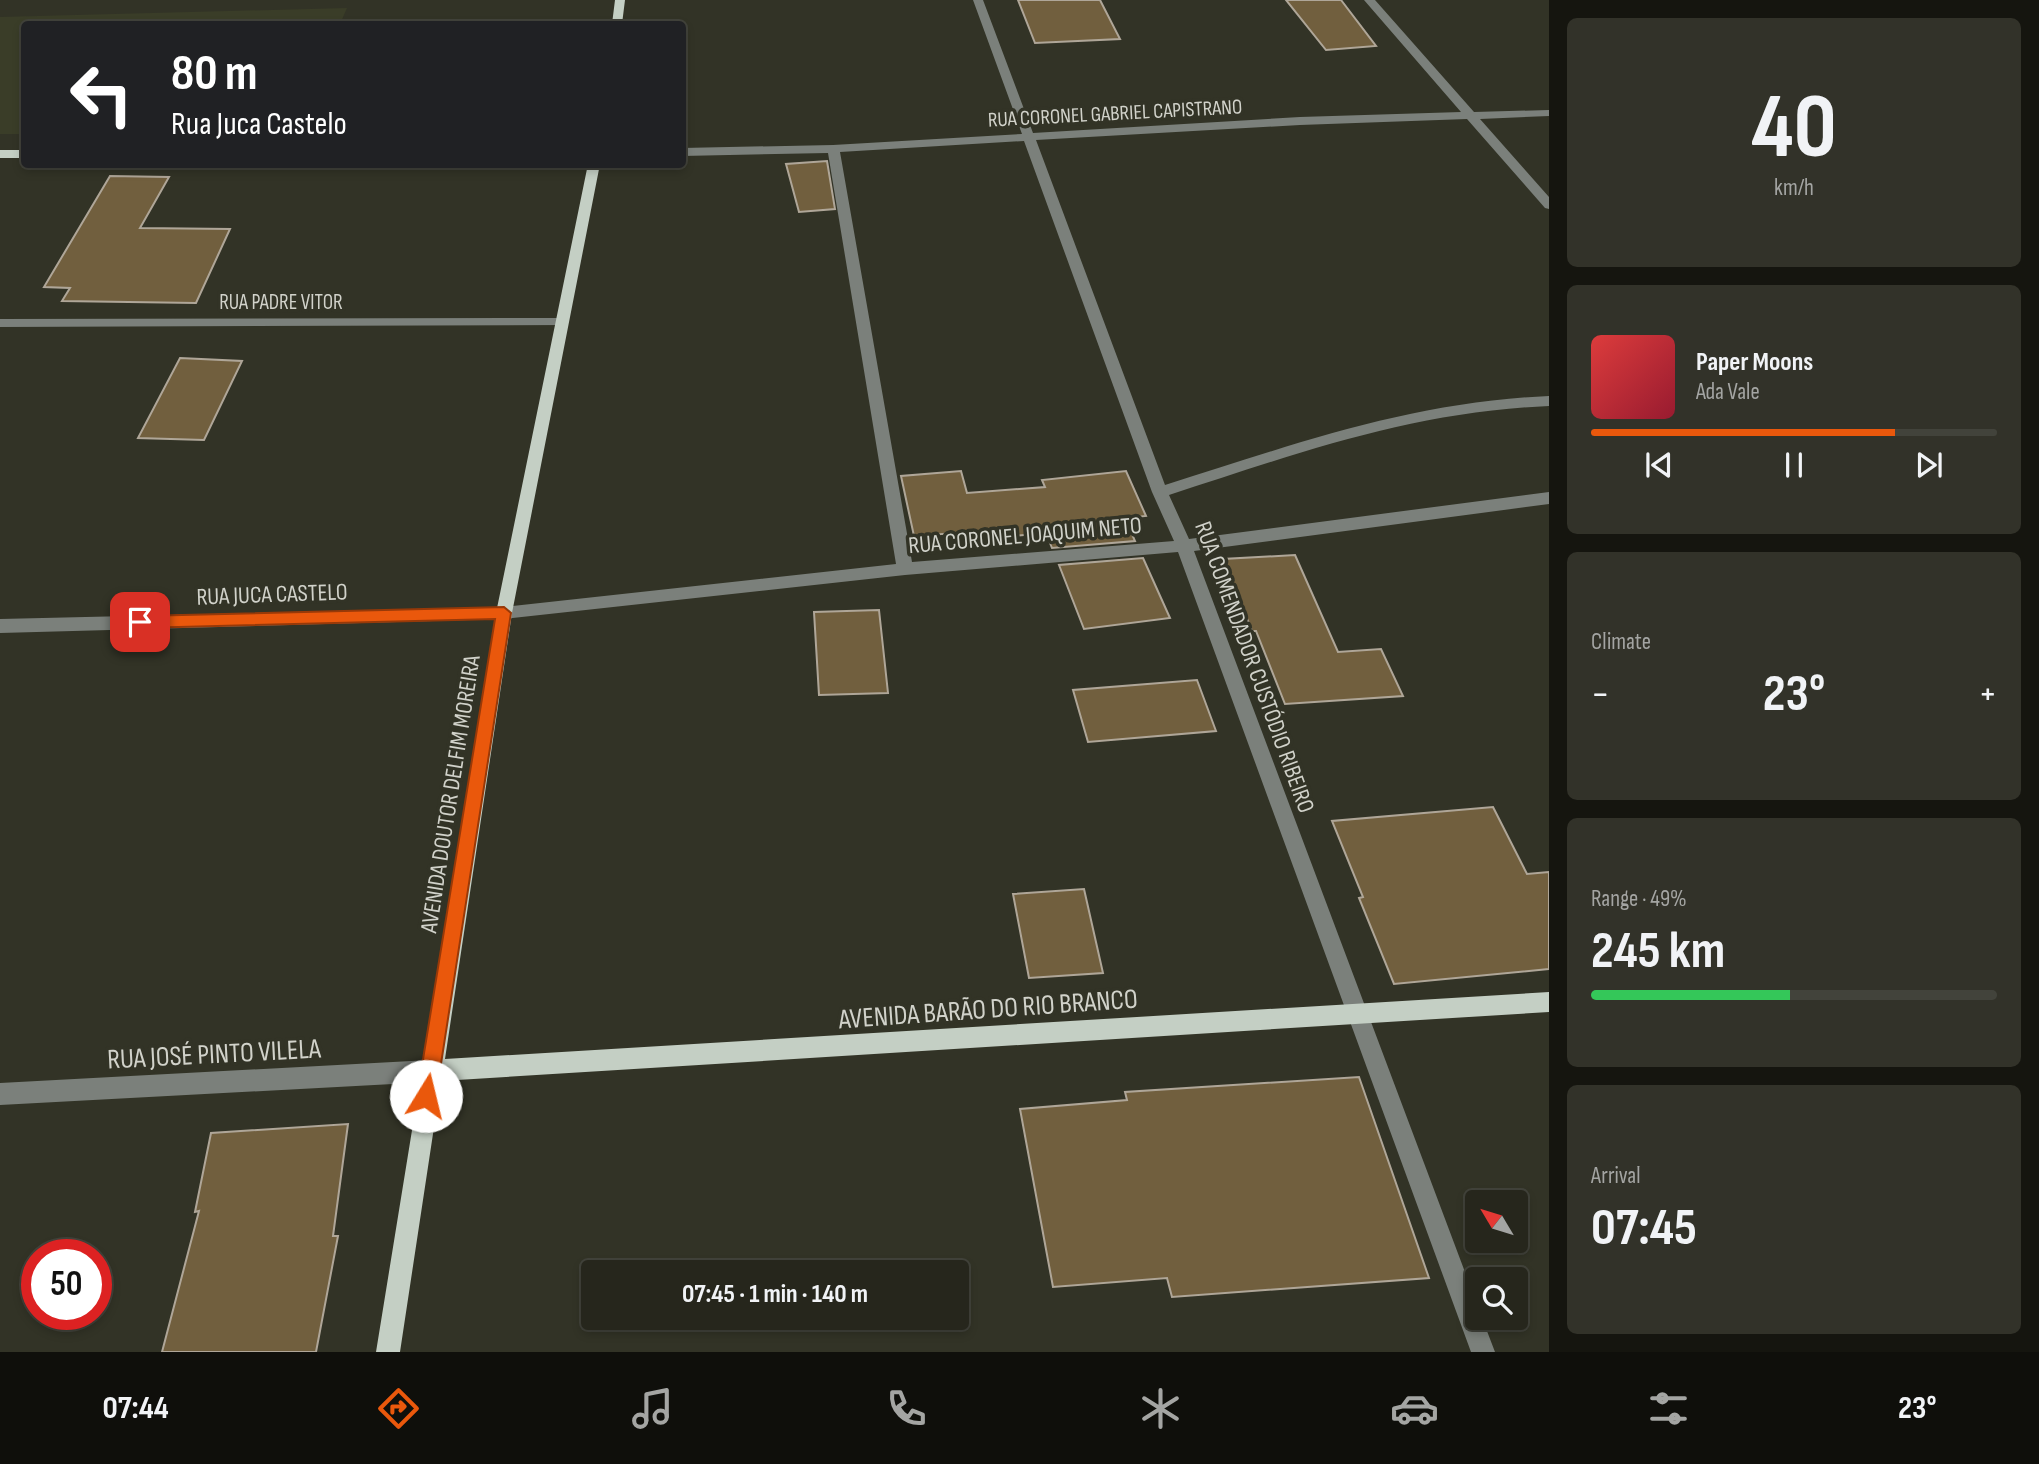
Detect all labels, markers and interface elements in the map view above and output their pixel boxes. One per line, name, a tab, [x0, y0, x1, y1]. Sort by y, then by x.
text: 80 m	[171, 45, 258, 104]
icon: left	[56, 49, 147, 140]
text: 40	[1751, 74, 1837, 183]
street label: RUA CORONEL GABRIEL CAPISTRANO	[987, 94, 1243, 133]
text: Rua Juca Castelo	[171, 105, 347, 144]
text: km/h	[1774, 174, 1814, 202]
street label: RUA PADRE VITOR	[219, 290, 343, 315]
text: Paper Moons	[1696, 347, 1813, 378]
text: Ada Vale	[1696, 378, 1760, 406]
icon: previous	[1640, 446, 1678, 484]
icon: pause	[1775, 446, 1813, 484]
icon: next	[1910, 446, 1948, 484]
street label: RUA CORONEL JOAQUIM NETO	[907, 511, 1143, 560]
street label: RUA COMENDADOR CUSTÓDIO RIBEIRO	[1188, 518, 1321, 817]
street label: RUA JUCA CASTELO	[196, 577, 348, 612]
pin	[110, 592, 170, 652]
icon: arrive	[121, 603, 159, 641]
text: Climate	[1591, 628, 1651, 656]
street label: AVENIDA DOUTOR DELFIM MOREIRA	[414, 653, 487, 936]
text: 23°	[1763, 663, 1825, 726]
text: −	[1591, 672, 1610, 717]
text: +	[1978, 672, 1997, 717]
text: Range · 49%	[1591, 885, 1687, 913]
text: 245 km	[1591, 920, 1725, 983]
street label: AVENIDA BARÃO DO RIO BRANCO	[836, 983, 1139, 1036]
street label: RUA JOSÉ PINTO VILELA	[106, 1032, 323, 1077]
position arrow	[389, 1059, 463, 1133]
text: Arrival	[1591, 1162, 1640, 1190]
north arrow	[1465, 1190, 1528, 1253]
map controls	[1465, 1190, 1528, 1330]
text: 07:45	[1591, 1197, 1697, 1260]
speed limit sign: 50	[21, 1239, 112, 1330]
button: search	[1465, 1267, 1528, 1330]
text: 07:45 · 1 min · 140 m	[682, 1279, 868, 1310]
icon: directions	[374, 1384, 423, 1433]
icon: music	[628, 1384, 677, 1433]
icon: phone	[882, 1384, 931, 1433]
icon: climate	[1136, 1384, 1185, 1433]
icon: car	[1390, 1384, 1439, 1433]
icon: filters	[1644, 1384, 1693, 1433]
text: 07:44	[103, 1389, 169, 1428]
text: 23°	[1898, 1389, 1936, 1428]

